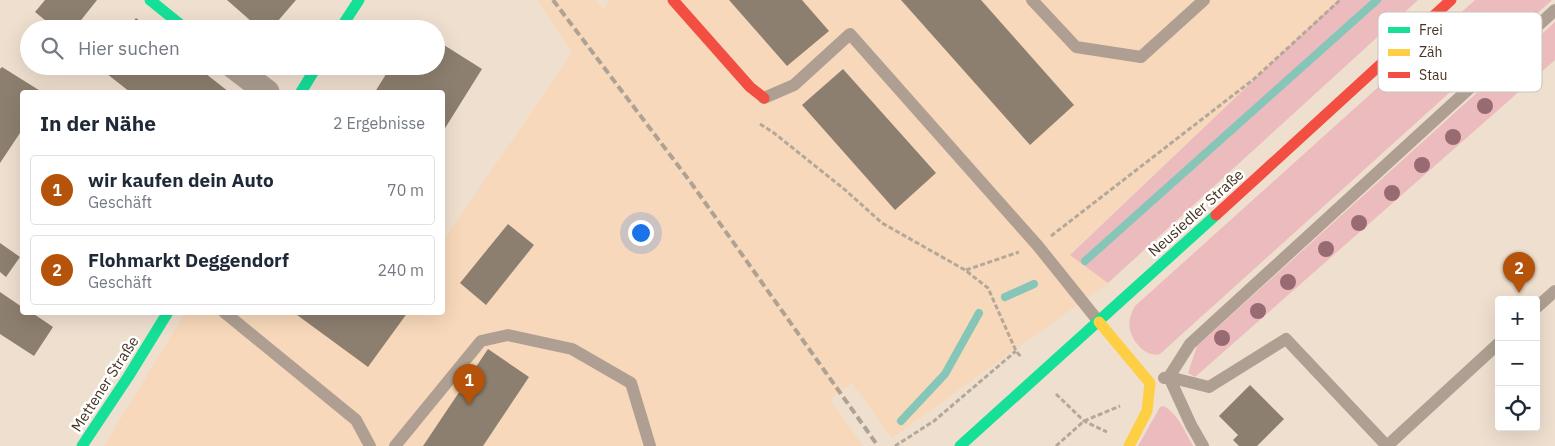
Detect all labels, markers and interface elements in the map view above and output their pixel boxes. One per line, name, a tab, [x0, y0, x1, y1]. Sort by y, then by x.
legend	[1378, 12, 1542, 92]
search box	[20, 20, 445, 75]
text: Frei	[1419, 21, 1443, 39]
icon: search	[38, 34, 66, 62]
text: Hier suchen	[78, 36, 180, 60]
text: Zäh	[1419, 43, 1443, 61]
text: Stau	[1419, 66, 1447, 84]
text: In der Nähe	[40, 109, 156, 137]
text: 2 Ergebnisse	[333, 113, 425, 133]
street label: Neusiedler Straße	[1144, 165, 1247, 261]
text: wir kaufen dein Auto	[88, 168, 274, 192]
text: 1	[52, 180, 62, 200]
text: 70 m	[387, 180, 424, 200]
text: Geschäft	[88, 192, 152, 212]
your location	[628, 220, 654, 246]
text: Flohmarkt Deggendorf	[88, 248, 289, 272]
pin: 2	[1503, 252, 1535, 293]
text: 2	[52, 260, 62, 280]
text: 240 m	[377, 260, 424, 280]
text: Geschäft	[88, 272, 152, 292]
map controls	[1495, 296, 1540, 431]
button: +	[1495, 296, 1540, 341]
street label: Mettener Straße	[67, 332, 143, 435]
button: −	[1495, 341, 1540, 386]
pin: 1	[453, 364, 485, 405]
button: locate	[1495, 386, 1540, 431]

